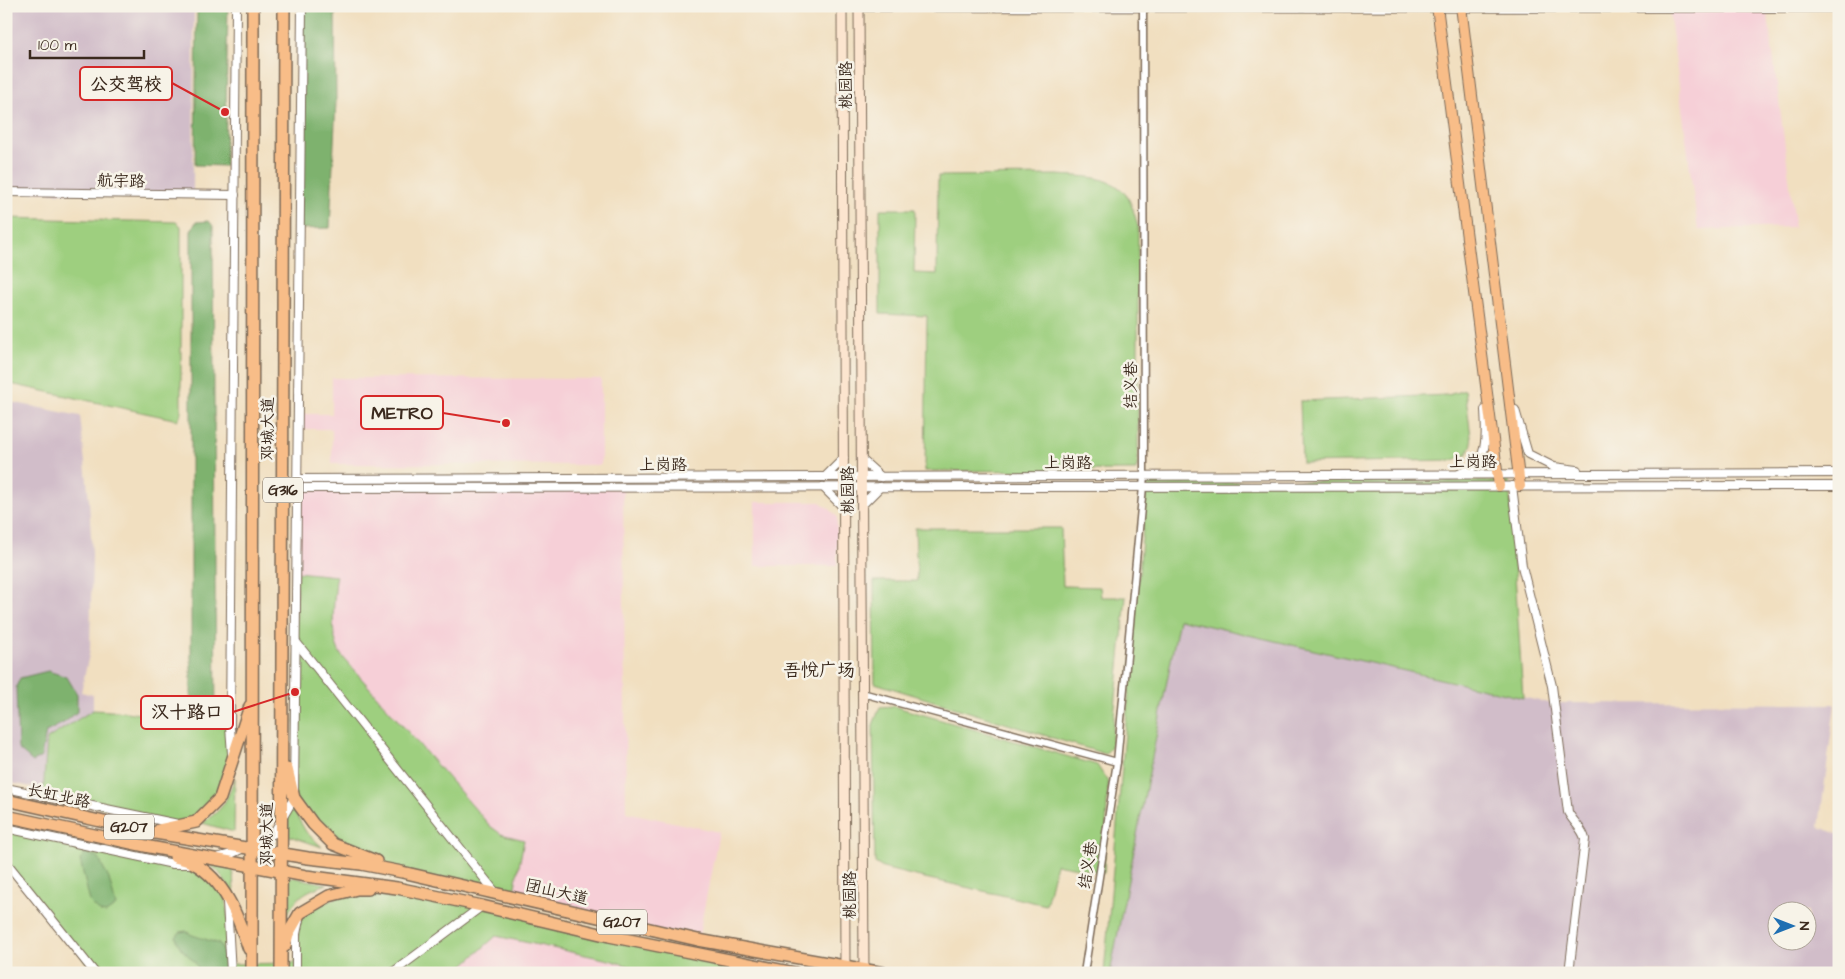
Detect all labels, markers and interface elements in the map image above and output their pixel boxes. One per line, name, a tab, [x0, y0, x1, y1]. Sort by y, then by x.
scale bar	[30, 28, 144, 60]
text: 100 m	[38, 35, 77, 56]
street label: 桃园路	[835, 61, 857, 109]
callout: 公交驾校	[80, 67, 172, 100]
text: 公交驾校	[90, 72, 162, 97]
street label: 航宇路	[97, 170, 145, 192]
street label: 结义巷	[1120, 361, 1142, 409]
callout: METRO	[361, 396, 443, 429]
street label: 邓城大道	[257, 397, 279, 461]
text: METRO	[371, 401, 433, 426]
street label: 上岗路	[1449, 451, 1497, 473]
street label: 上岗路	[1044, 452, 1092, 474]
street label: 上岗路	[639, 454, 687, 476]
street label: 桃园路	[837, 466, 859, 514]
road number: G316	[263, 478, 303, 502]
district label: 吾悦广场	[783, 658, 855, 683]
callout: 汉十路口	[141, 696, 233, 729]
text: 汉十路口	[151, 700, 223, 725]
street label: 长虹北路	[25, 779, 92, 813]
street label: 邓城大道	[256, 802, 278, 866]
road number: G207	[104, 814, 154, 840]
street label: 结义巷	[1073, 840, 1103, 891]
street label: 桃园路	[839, 871, 861, 919]
street label: 团山大道	[523, 874, 590, 910]
north arrow	[1768, 902, 1818, 952]
road number: G207	[597, 910, 647, 934]
text: N	[1794, 922, 1814, 931]

